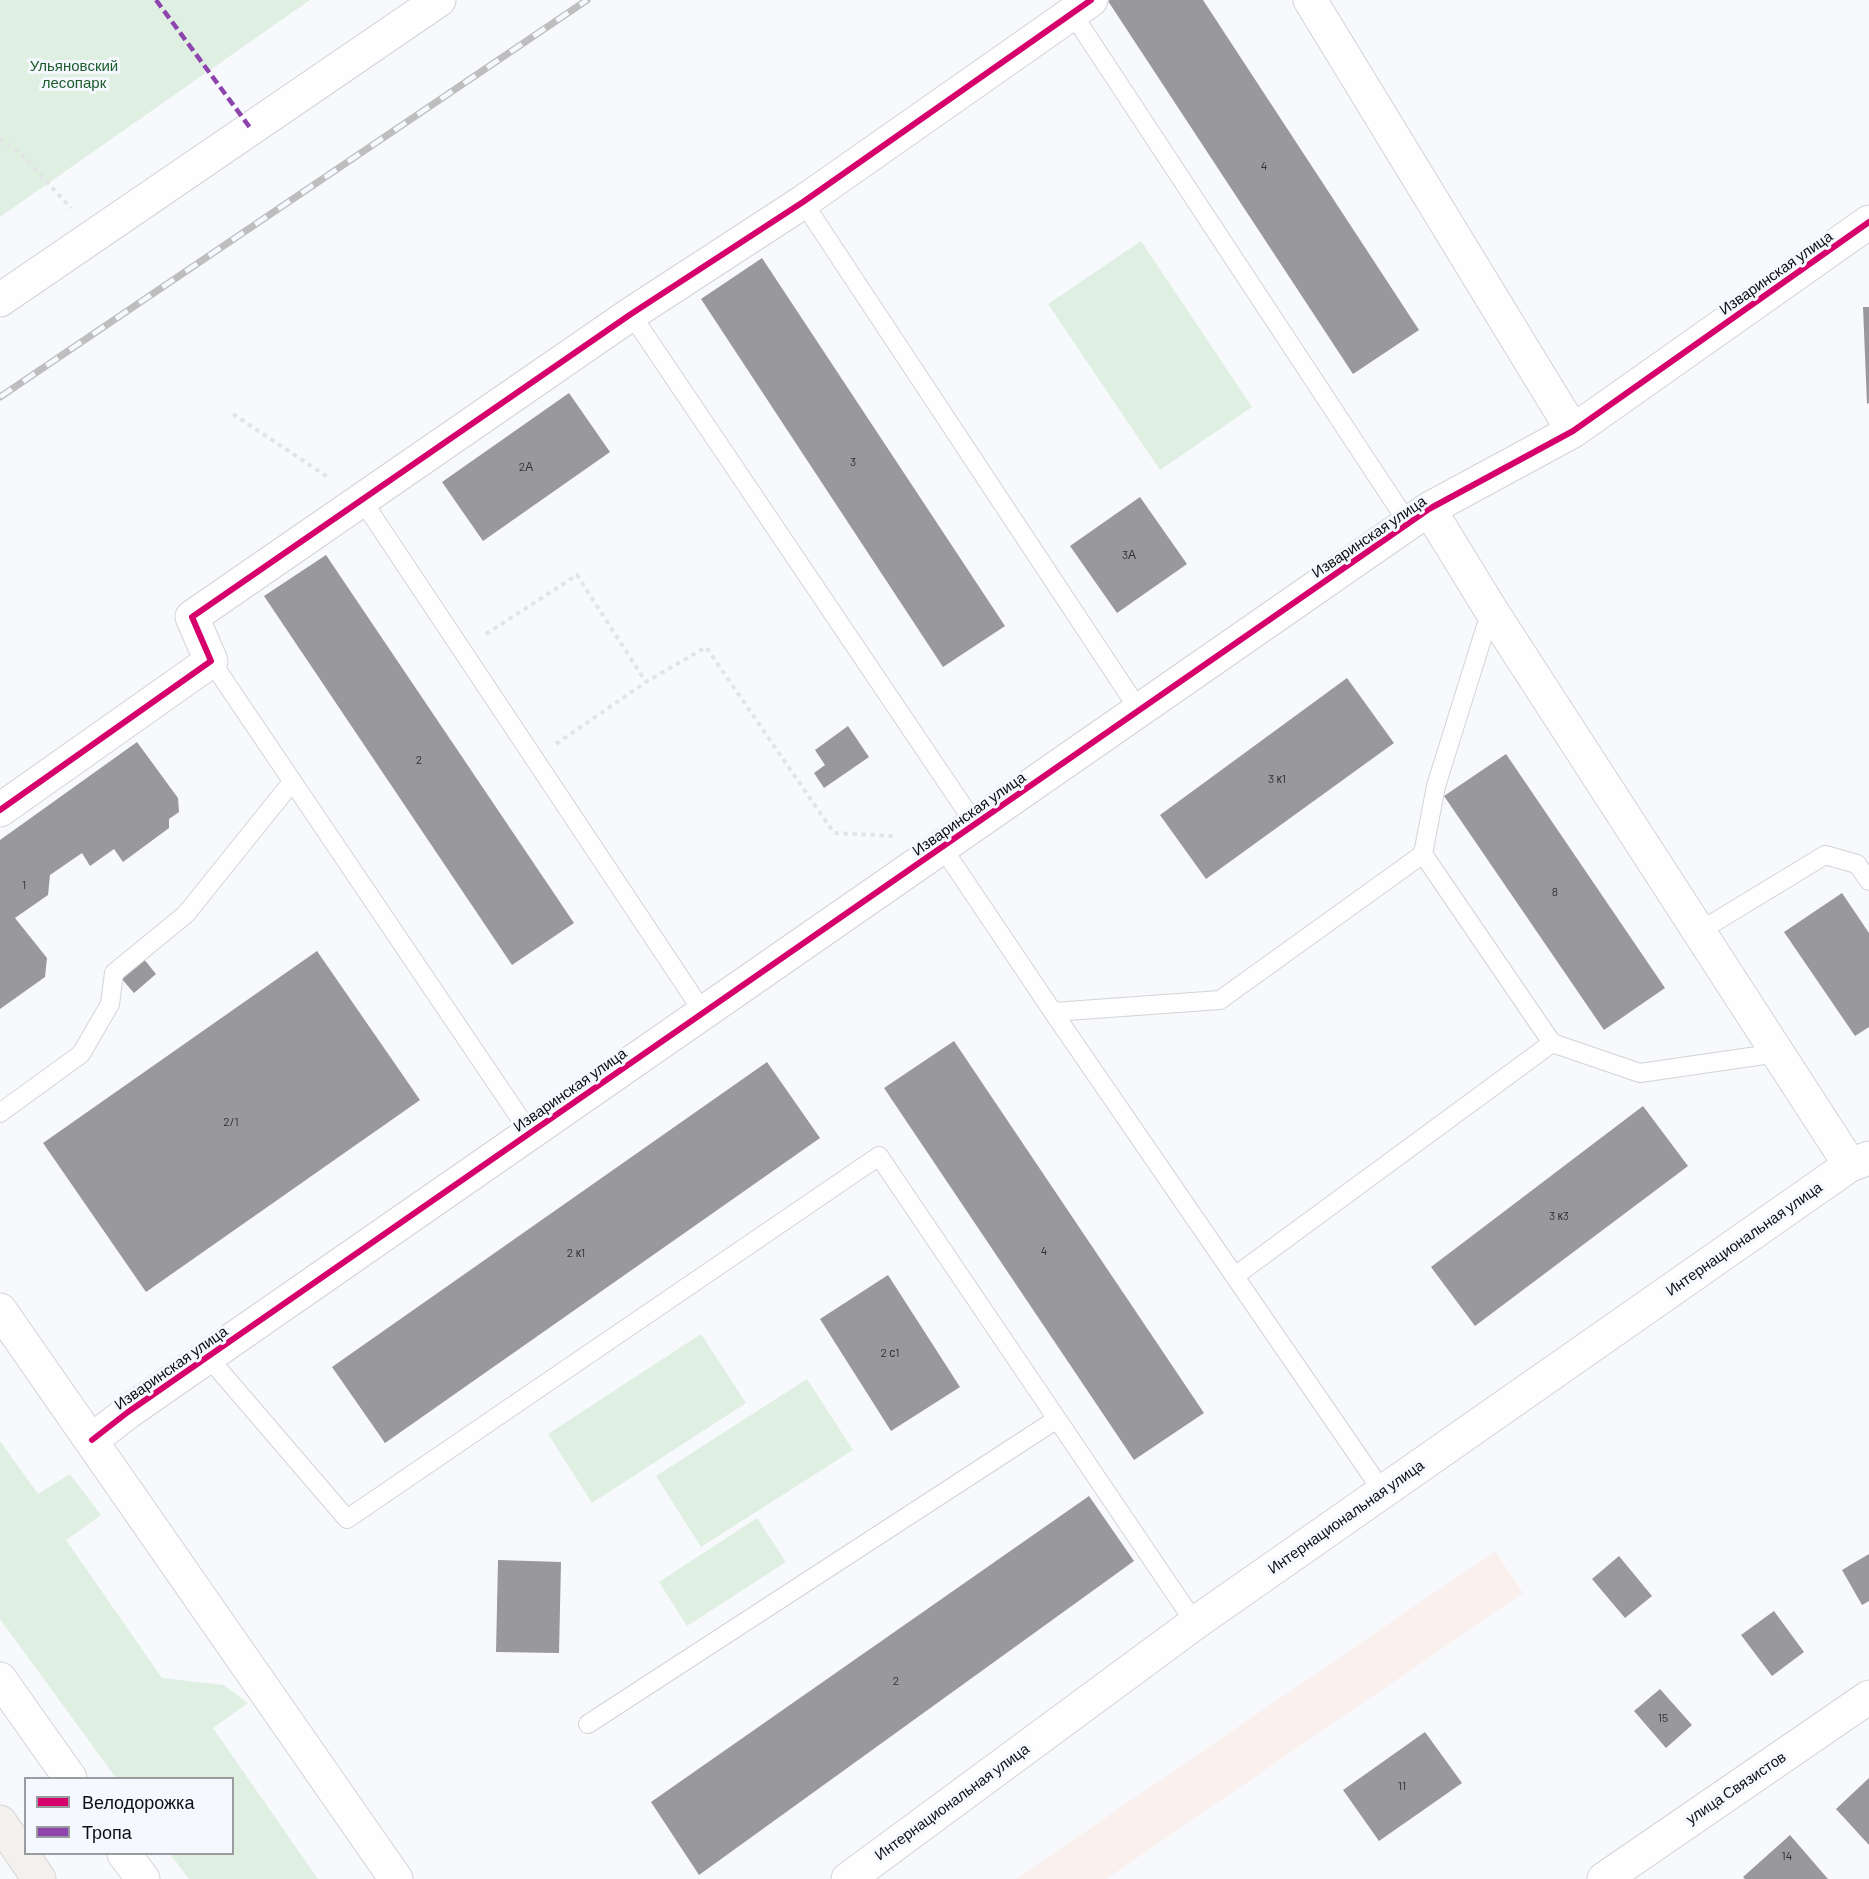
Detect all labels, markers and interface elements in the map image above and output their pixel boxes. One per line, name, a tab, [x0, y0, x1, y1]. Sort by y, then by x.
park label: Ульяновский лесопарк	[30, 57, 118, 92]
house number: 4	[1261, 159, 1267, 173]
street label: Изваринская улица	[1716, 227, 1836, 319]
house number: 3	[850, 455, 856, 469]
house number: 2А	[519, 460, 533, 474]
street label: Изваринская улица	[1308, 492, 1430, 582]
house number: 3А	[1122, 548, 1136, 562]
house number: 2	[416, 753, 422, 767]
street label: Изваринская улица	[909, 768, 1029, 860]
house number: 3 к1	[1268, 772, 1286, 786]
house number: 1	[22, 878, 26, 892]
house number: 8	[1552, 885, 1558, 899]
street label: Изваринская улица	[510, 1044, 630, 1136]
house number: 2/1	[223, 1115, 239, 1129]
street label: Интернациональная улица	[1662, 1178, 1826, 1300]
house number: 3 к3	[1549, 1209, 1569, 1223]
house number: 4	[1041, 1244, 1047, 1258]
house number: 2 к1	[567, 1246, 585, 1260]
street label: Изваринская улица	[111, 1322, 231, 1414]
house number: 2 с1	[880, 1346, 900, 1360]
street label: Интернациональная улица	[1264, 1456, 1428, 1578]
house number: 2	[893, 1674, 899, 1688]
house number: 15	[1658, 1711, 1668, 1725]
street label: Интернациональная улица	[871, 1740, 1033, 1864]
street label: улица Связистов	[1683, 1748, 1789, 1828]
legend	[24, 1777, 234, 1855]
house number: 11	[1398, 1779, 1406, 1793]
text: Велодорожка	[82, 1791, 194, 1813]
text: Тропа	[82, 1821, 132, 1843]
house number: 14	[1782, 1849, 1792, 1863]

